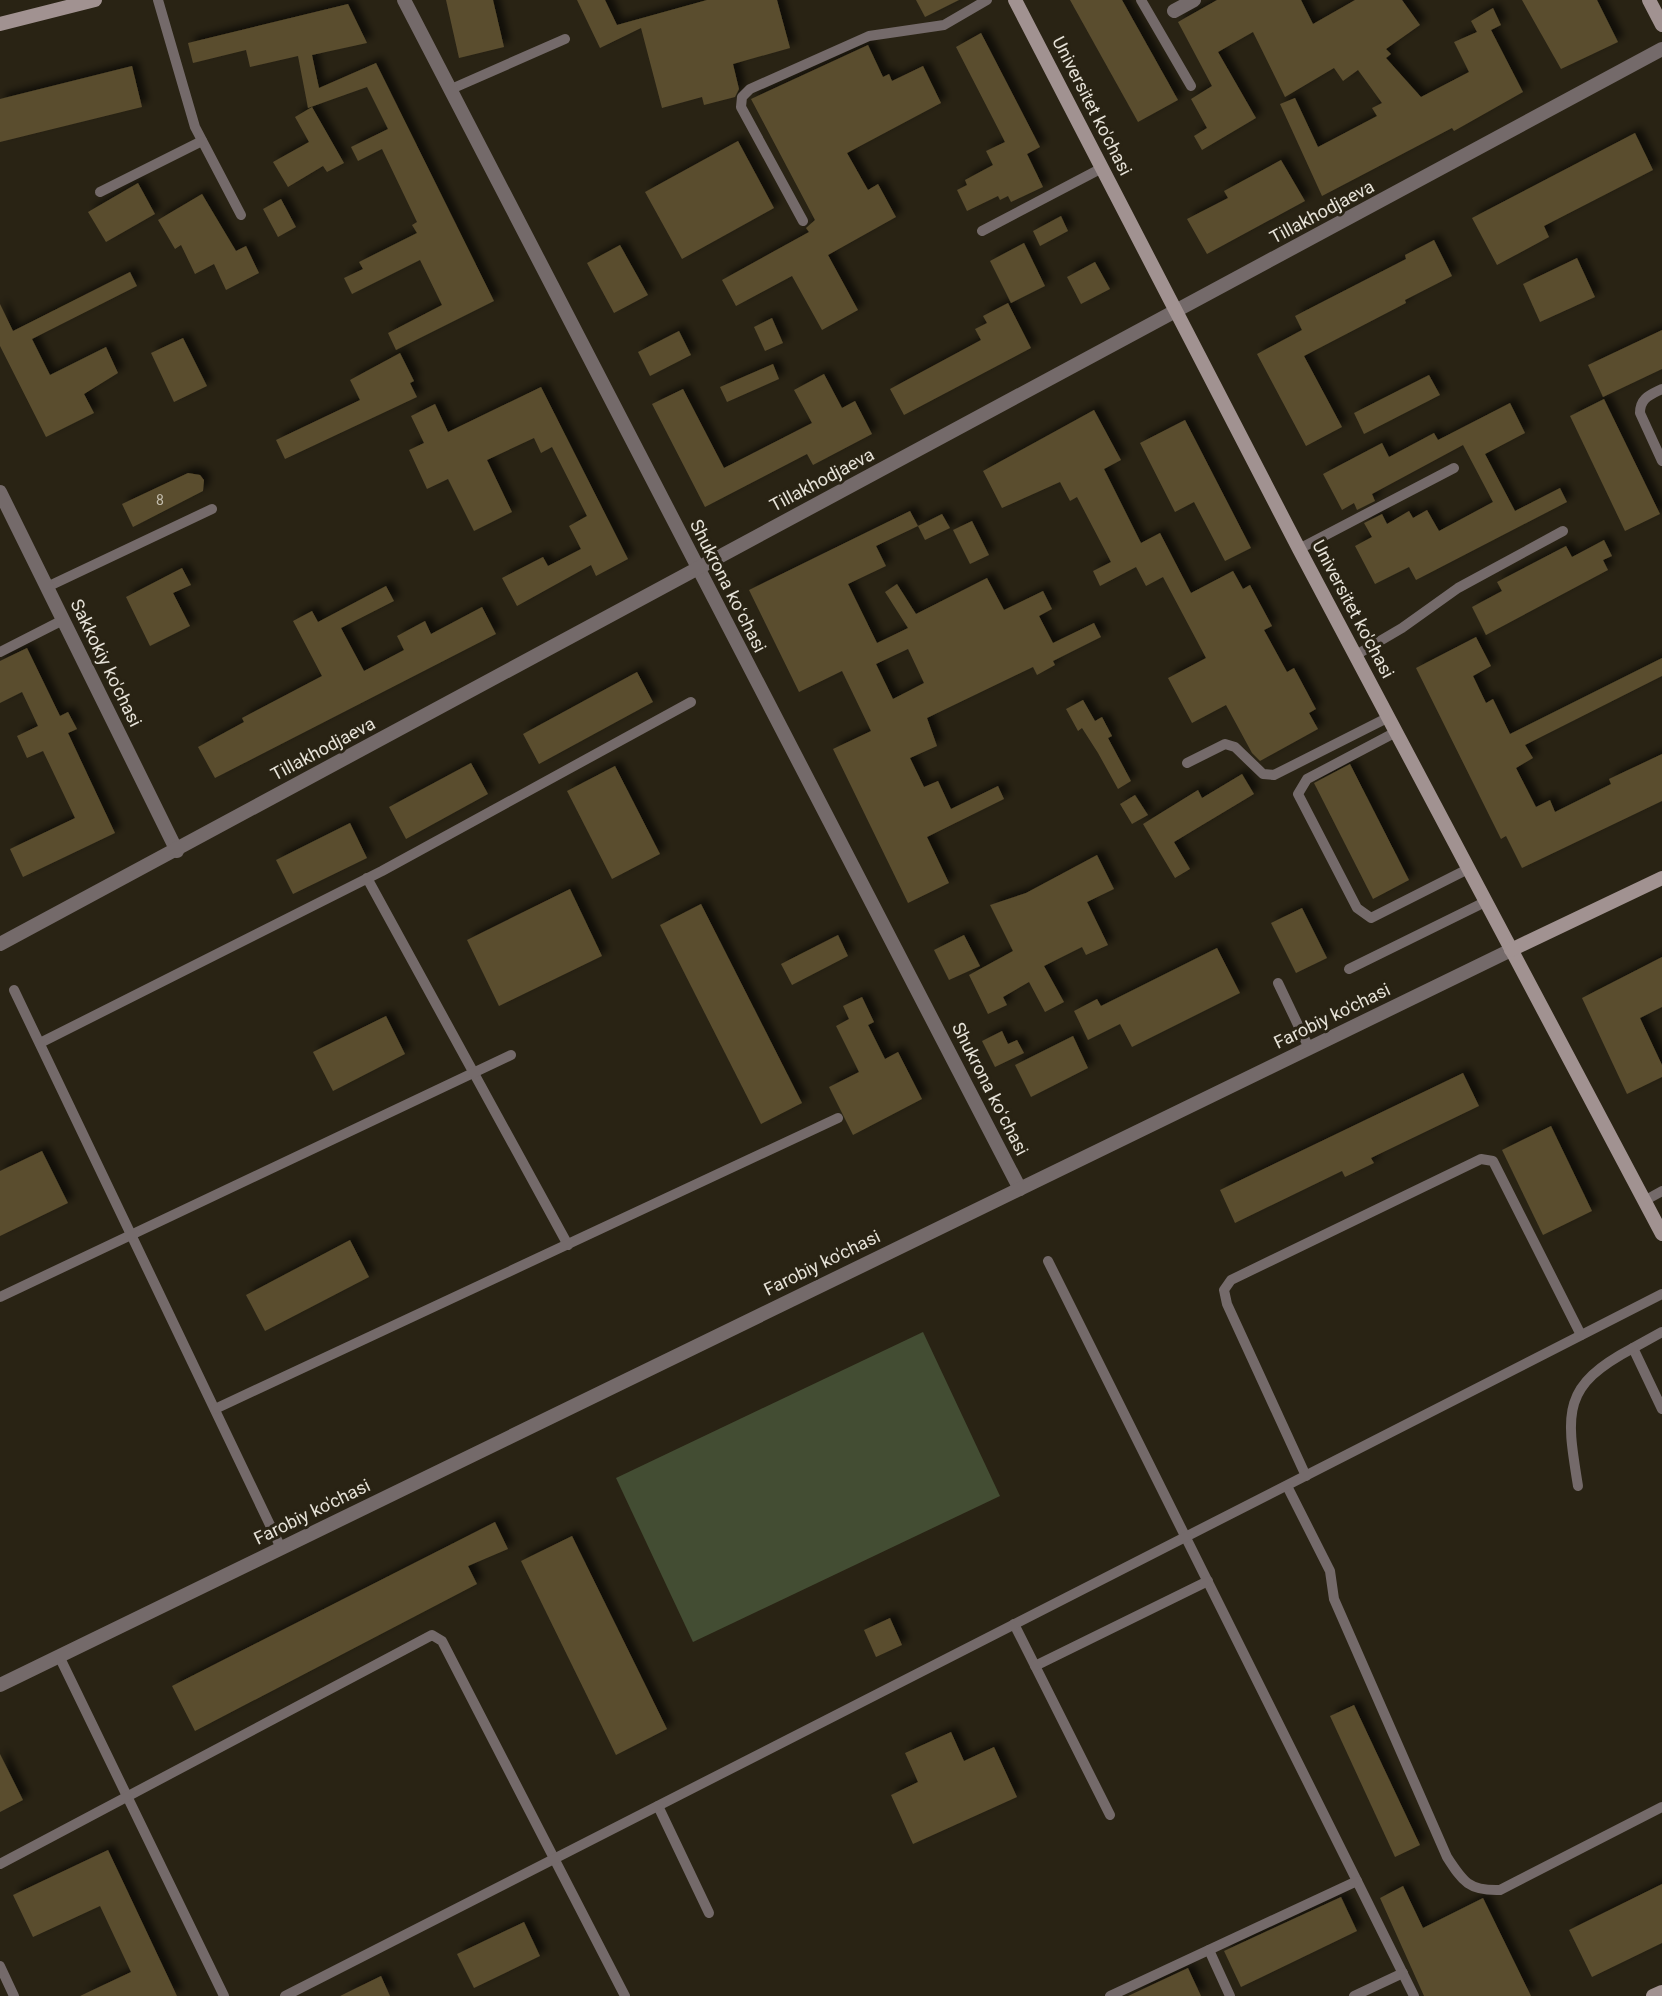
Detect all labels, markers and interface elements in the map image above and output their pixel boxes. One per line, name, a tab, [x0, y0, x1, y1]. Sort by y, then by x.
street label: Universitet ko'chasi	[1048, 33, 1137, 179]
street label: Tillakhodjaeva	[1266, 175, 1377, 248]
street label: Tillakhodjaeva	[766, 443, 877, 516]
house number: 8	[156, 492, 164, 508]
street label: Shukrona koʻchasi	[686, 516, 771, 656]
street label: Universitet ko'chasi	[1308, 536, 1399, 681]
street label: Sakkokiy ko'chasi	[67, 596, 146, 730]
street label: Tillakhodjaeva	[267, 712, 378, 785]
street label: Farobiy ko'chasi	[1270, 978, 1393, 1053]
street label: Shukrona koʻchasi	[948, 1019, 1033, 1159]
street label: Farobiy ko'chasi	[760, 1225, 883, 1300]
street label: Farobiy ko'chasi	[250, 1474, 373, 1549]

